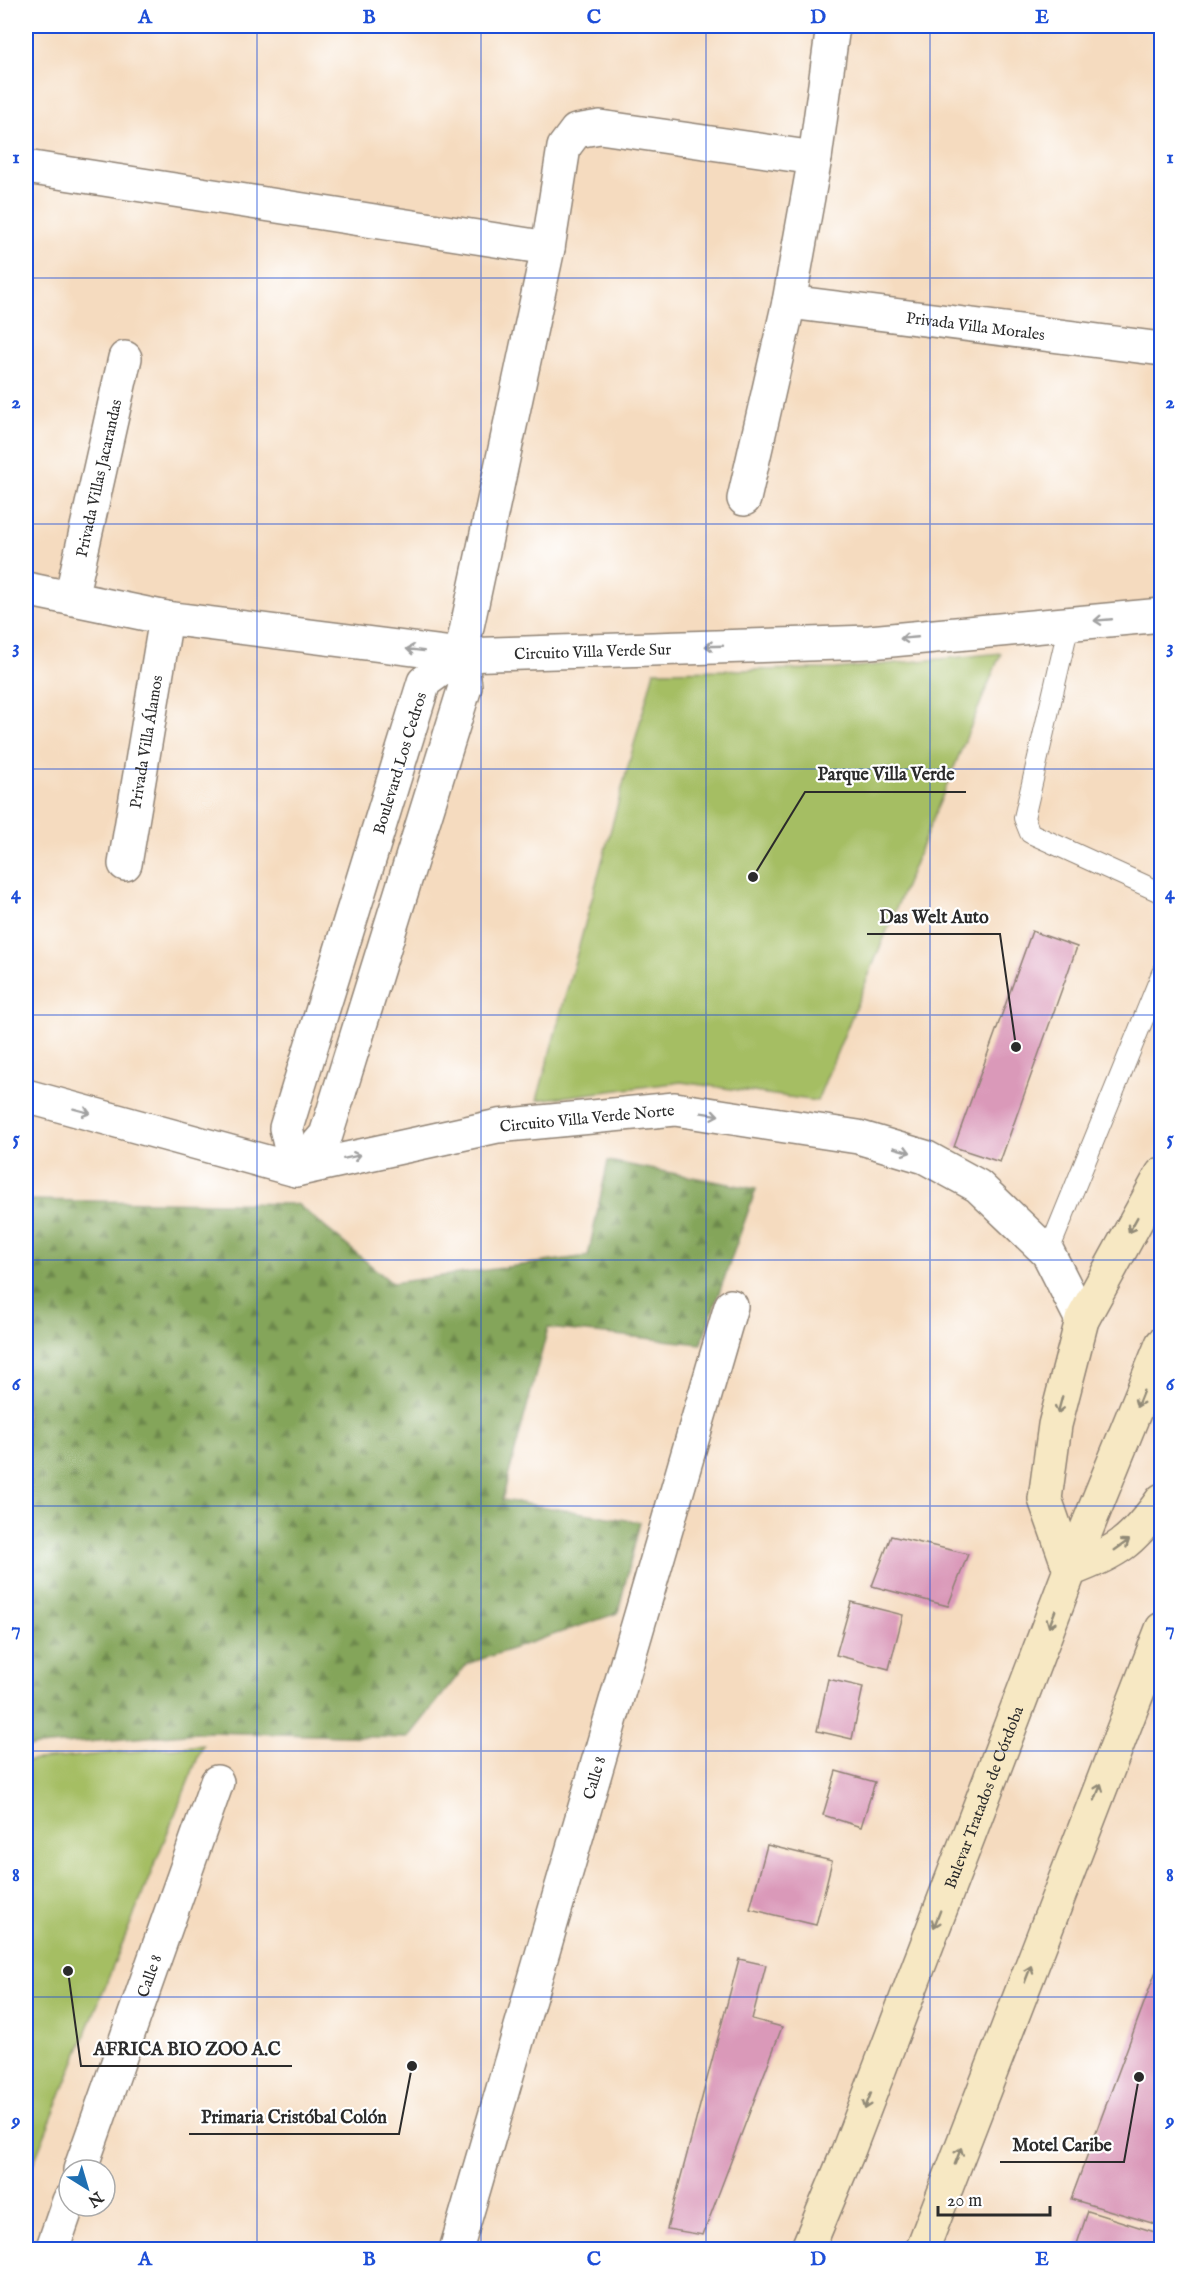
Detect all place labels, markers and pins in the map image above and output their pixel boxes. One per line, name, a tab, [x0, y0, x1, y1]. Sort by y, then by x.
callout: Parque Villa Verde	[805, 756, 966, 792]
callout: Das Welt Auto	[867, 898, 1000, 934]
callout: AFRICA BIO ZOO A.C	[81, 2030, 292, 2066]
callout: Primaria Cristóbal Colón	[189, 2098, 399, 2134]
callout: Motel Caribe	[1000, 2126, 1124, 2162]

